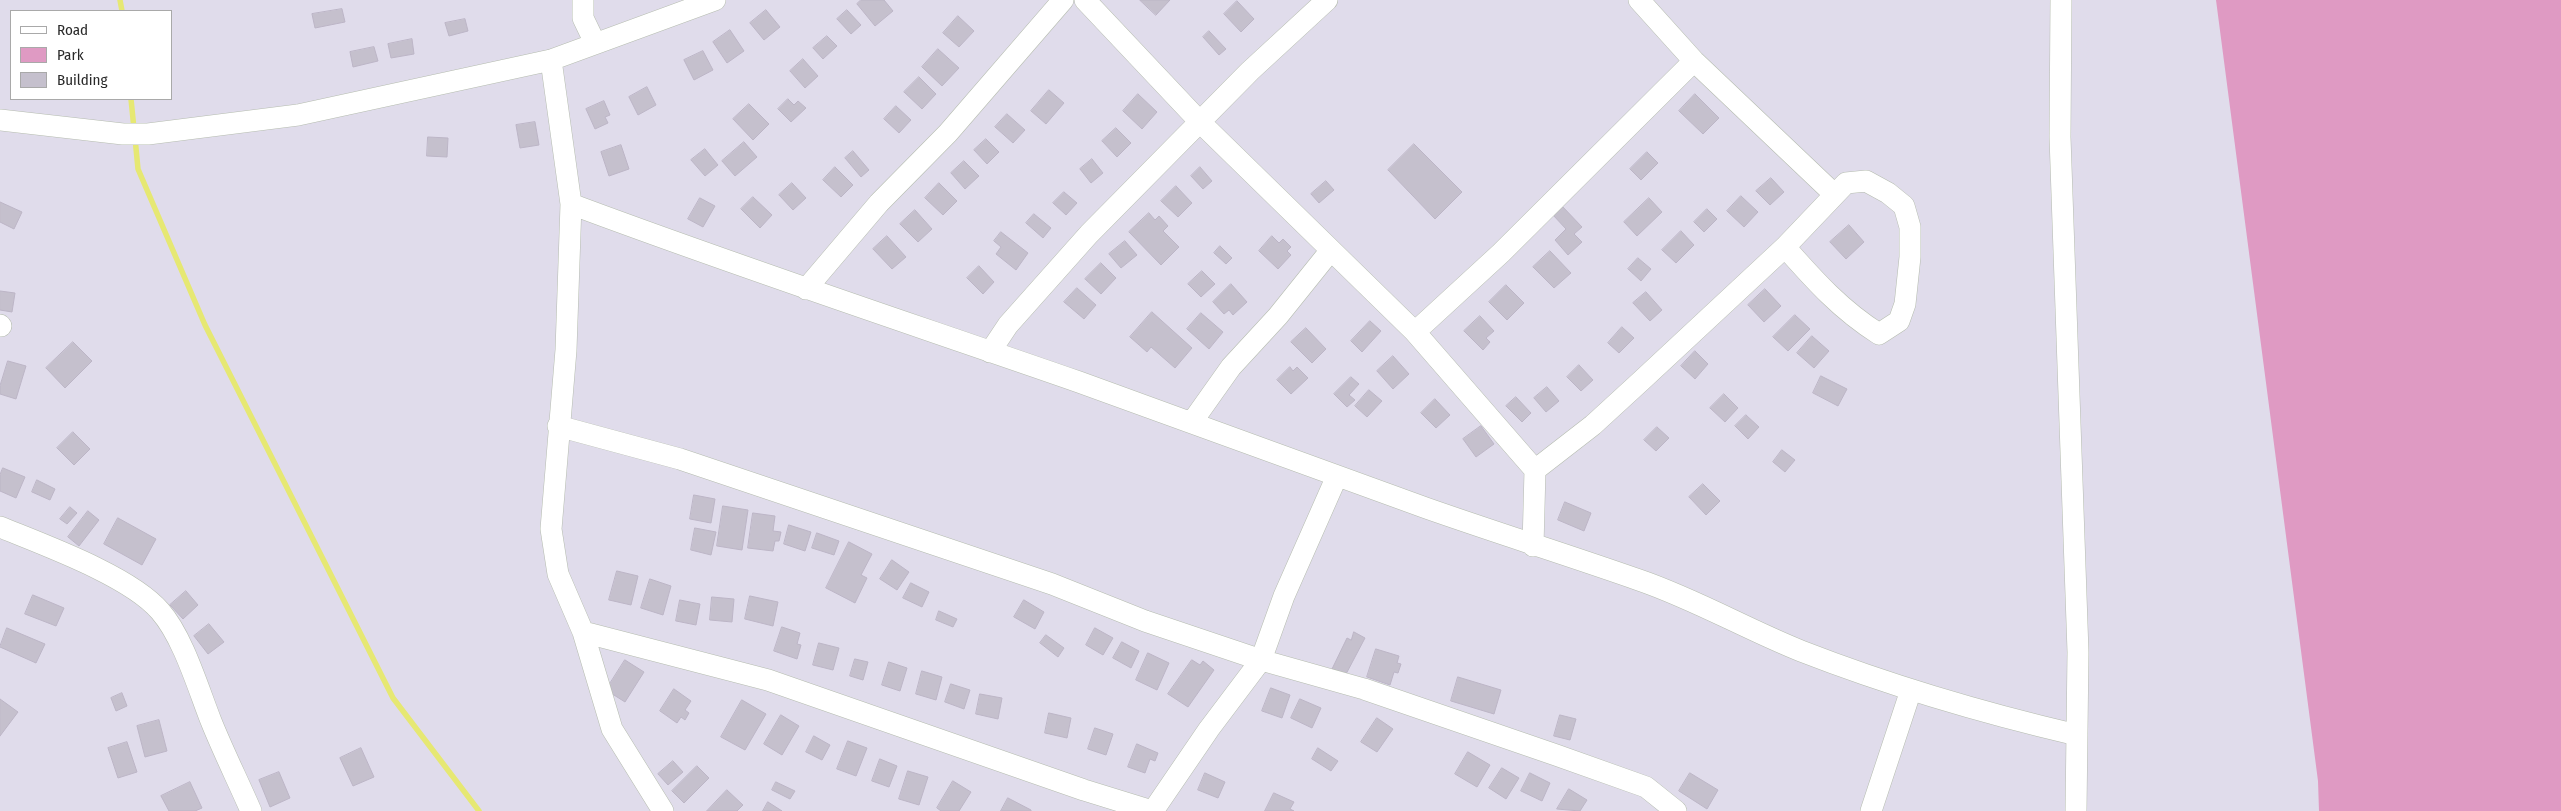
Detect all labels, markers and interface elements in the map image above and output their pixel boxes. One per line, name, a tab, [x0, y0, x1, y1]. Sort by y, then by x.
legend	[10, 10, 172, 100]
text: Road	[57, 21, 88, 39]
text: Park	[57, 46, 84, 64]
text: Building	[57, 71, 108, 89]

